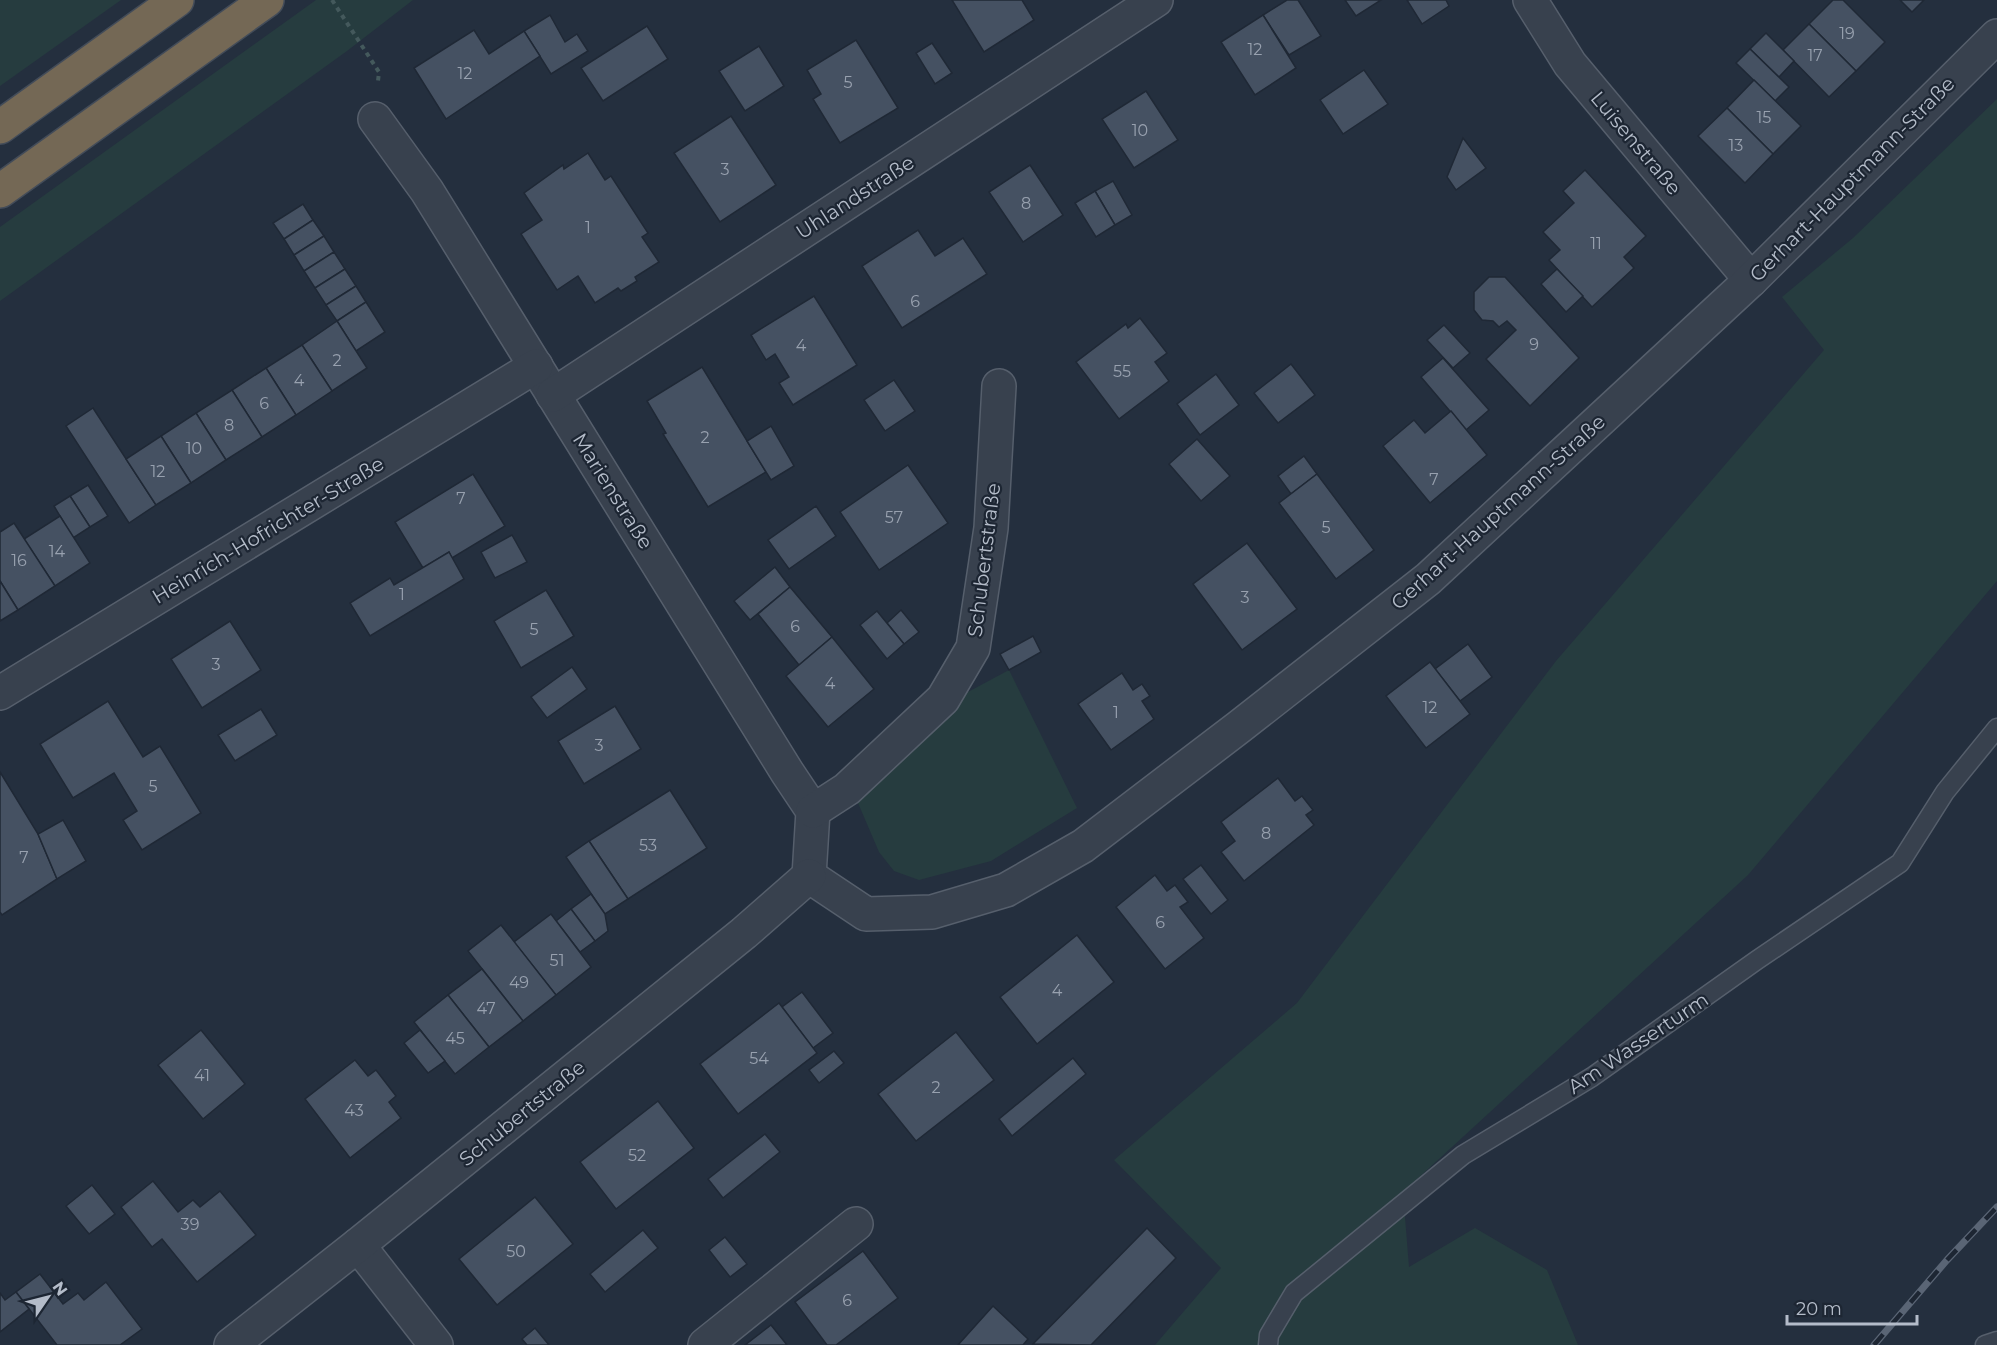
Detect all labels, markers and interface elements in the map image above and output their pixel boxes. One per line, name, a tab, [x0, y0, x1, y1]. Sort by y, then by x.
house number: 19	[1839, 24, 1855, 43]
house number: 12	[1248, 40, 1262, 59]
house number: 17	[1807, 46, 1823, 65]
house number: 12	[458, 64, 472, 83]
street label: Gerhart-Hauptmann-Straße	[1745, 72, 1959, 286]
house number: 5	[843, 73, 853, 92]
street label: Luisenstraße	[1586, 86, 1686, 200]
house number: 15	[1757, 108, 1771, 127]
house number: 10	[1132, 121, 1148, 140]
house number: 13	[1729, 136, 1743, 155]
street label: Uhlandstraße	[791, 150, 919, 244]
house number: 3	[720, 160, 730, 179]
house number: 8	[1021, 194, 1031, 213]
house number: 1	[585, 218, 591, 237]
house number: 11	[1590, 234, 1602, 253]
house number: 6	[910, 292, 920, 311]
house number: 9	[1529, 335, 1539, 354]
house number: 4	[796, 336, 807, 355]
house number: 2	[332, 351, 342, 370]
house number: 55	[1113, 362, 1131, 381]
house number: 4	[294, 371, 305, 390]
house number: 6	[259, 394, 269, 413]
street label: Gerhart-Hauptmann-Straße	[1386, 409, 1610, 615]
house number: 8	[224, 416, 234, 435]
house number: 2	[700, 428, 710, 447]
street label: Marienstraße	[568, 429, 658, 553]
house number: 10	[186, 439, 202, 458]
street label: Heinrich-Hofrichter-Straße	[148, 451, 388, 609]
house number: 12	[151, 462, 165, 481]
house number: 7	[1429, 470, 1439, 489]
street label: Schubertstraße	[963, 482, 1005, 638]
house number: 7	[456, 489, 466, 508]
house number: 57	[885, 508, 903, 527]
house number: 5	[1321, 518, 1331, 537]
house number: 14	[49, 542, 66, 561]
house number: 16	[11, 551, 27, 570]
house number: 1	[399, 585, 405, 604]
house number: 3	[1240, 588, 1250, 607]
house number: 6	[790, 617, 800, 636]
house number: 5	[529, 620, 539, 639]
house number: 3	[211, 655, 221, 674]
house number: 4	[825, 674, 836, 693]
house number: 12	[1423, 698, 1437, 717]
house number: 1	[1113, 703, 1119, 722]
house number: 3	[594, 736, 604, 755]
house number: 5	[148, 777, 158, 796]
house number: 8	[1261, 824, 1271, 843]
house number: 53	[639, 836, 657, 855]
house number: 7	[19, 848, 29, 867]
house number: 6	[1155, 913, 1165, 932]
house number: 51	[550, 951, 564, 970]
house number: 49	[509, 973, 529, 992]
house number: 4	[1052, 981, 1063, 1000]
street label: Am Wasserturm	[1563, 987, 1713, 1099]
house number: 47	[476, 999, 496, 1018]
house number: 45	[445, 1029, 465, 1048]
house number: 54	[749, 1049, 769, 1068]
street label: Schubertstraße	[454, 1055, 590, 1171]
house number: 41	[194, 1066, 210, 1085]
house number: 2	[931, 1078, 941, 1097]
house number: 43	[344, 1101, 364, 1120]
house number: 52	[628, 1146, 646, 1165]
house number: 39	[181, 1215, 199, 1234]
house number: 50	[506, 1242, 526, 1261]
north arrow	[18, 1267, 78, 1327]
text: N	[48, 1278, 71, 1299]
scale bar	[1787, 1288, 1918, 1326]
house number: 6	[842, 1291, 852, 1310]
text: 20 m	[1796, 1298, 1842, 1320]

